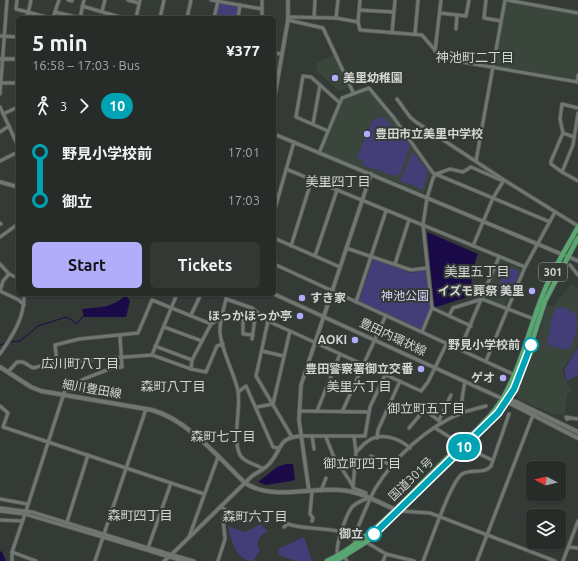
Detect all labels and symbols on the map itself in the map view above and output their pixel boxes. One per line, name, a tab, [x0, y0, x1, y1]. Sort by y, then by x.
district label: 神池町二丁目	[436, 50, 514, 64]
place label: 美里幼稚園	[343, 71, 403, 84]
marker: 美里幼稚園	[330, 73, 340, 83]
place label: 豊田市立美里中学校	[375, 127, 483, 140]
marker: 豊田市立美里中学校	[362, 129, 372, 139]
district label: 美里四丁目	[305, 174, 371, 188]
road number: 301	[539, 263, 567, 281]
district label: 美里五丁目	[444, 264, 510, 278]
place label: イズモ葬祭 美里	[438, 284, 524, 297]
marker: イズモ葬祭 美里	[527, 286, 537, 296]
park label: 神池公園	[381, 289, 429, 302]
place label: すき家	[310, 291, 346, 304]
marker: すき家	[297, 293, 307, 303]
place label: ほっかほっか亭	[208, 309, 292, 322]
marker: ほっかほっか亭	[295, 311, 305, 321]
street label: 豊田内環状線	[358, 315, 429, 358]
place label: AOKI	[318, 333, 347, 346]
marker: AOKI	[350, 335, 360, 345]
marker: 野見小学校前	[523, 337, 539, 353]
place label: 野見小学校前	[448, 338, 520, 351]
district label: 広川町八丁目	[41, 356, 119, 370]
place label: 豊田警察署御立交番	[305, 362, 414, 375]
marker: 豊田警察署御立交番	[416, 364, 426, 374]
place label: ゲオ	[471, 371, 495, 384]
marker: ゲオ	[498, 373, 508, 383]
street label: 細川豊田線	[61, 377, 123, 400]
district label: 森町八丁目	[140, 379, 206, 393]
district label: 美里六丁目	[326, 379, 392, 393]
district label: 御立町五丁目	[387, 401, 465, 415]
district label: 森町七丁目	[190, 429, 256, 443]
line badge: 10	[446, 434, 482, 460]
street label: 国道301号	[386, 454, 435, 503]
district label: 御立町四丁目	[323, 456, 401, 470]
north arrow	[526, 461, 566, 501]
district label: 森町四丁目	[107, 508, 173, 522]
district label: 森町六丁目	[222, 509, 288, 523]
marker: 御立	[366, 526, 382, 542]
place label: 御立	[339, 527, 363, 540]

